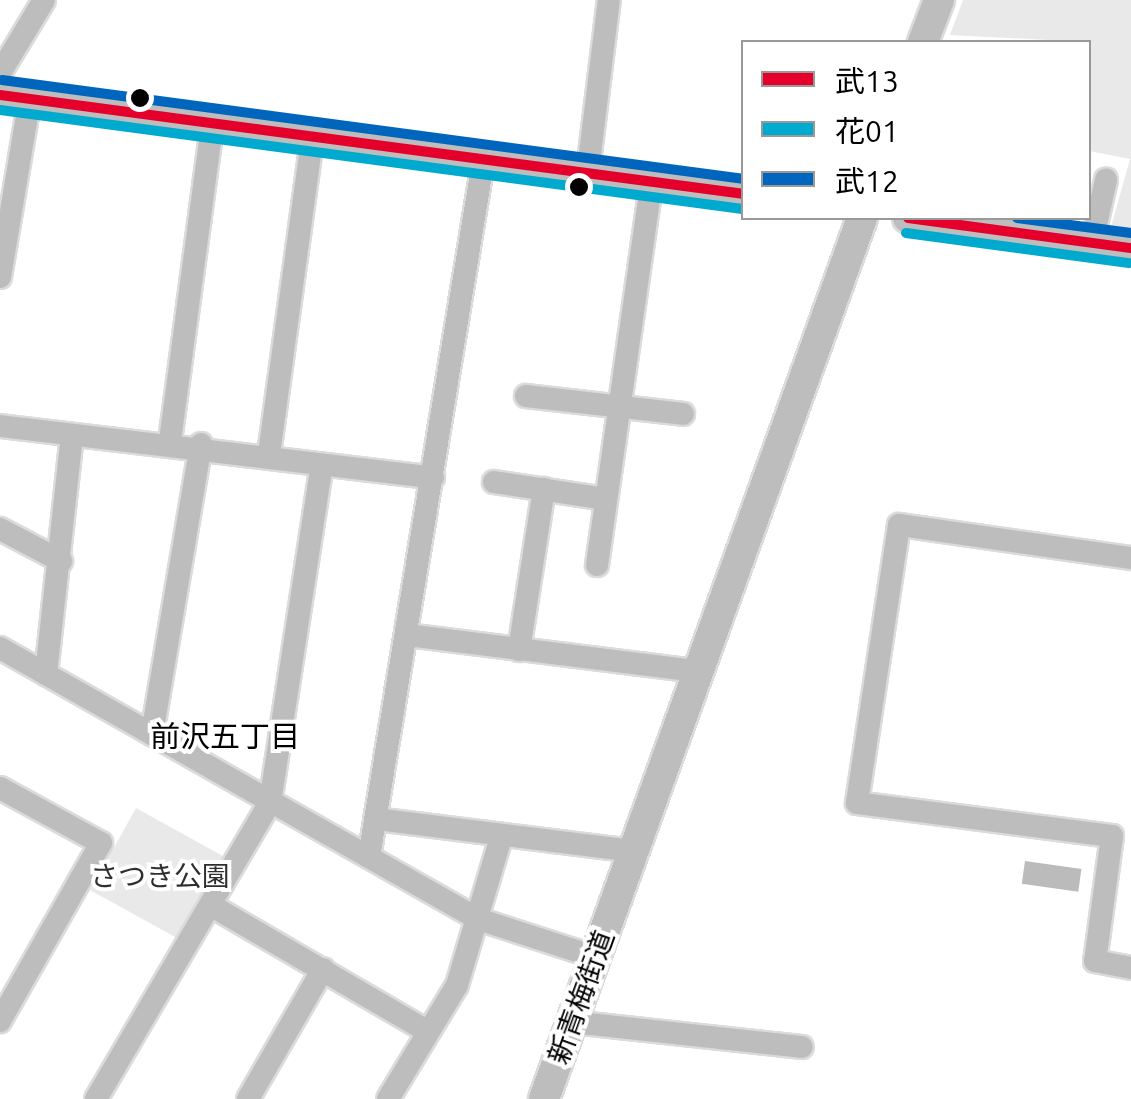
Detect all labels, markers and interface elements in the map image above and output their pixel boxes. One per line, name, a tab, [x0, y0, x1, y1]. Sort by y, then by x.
legend	[741, 40, 1091, 220]
text: 武13	[835, 64, 899, 98]
unlabelled marker	[130, 88, 150, 108]
text: 花01	[835, 114, 899, 148]
text: 武12	[835, 164, 899, 198]
unlabelled marker	[569, 177, 589, 197]
district label: 前沢五丁目	[150, 718, 300, 754]
park label: さつき公園	[90, 859, 230, 893]
street label: 新青梅街道	[541, 925, 621, 1069]

